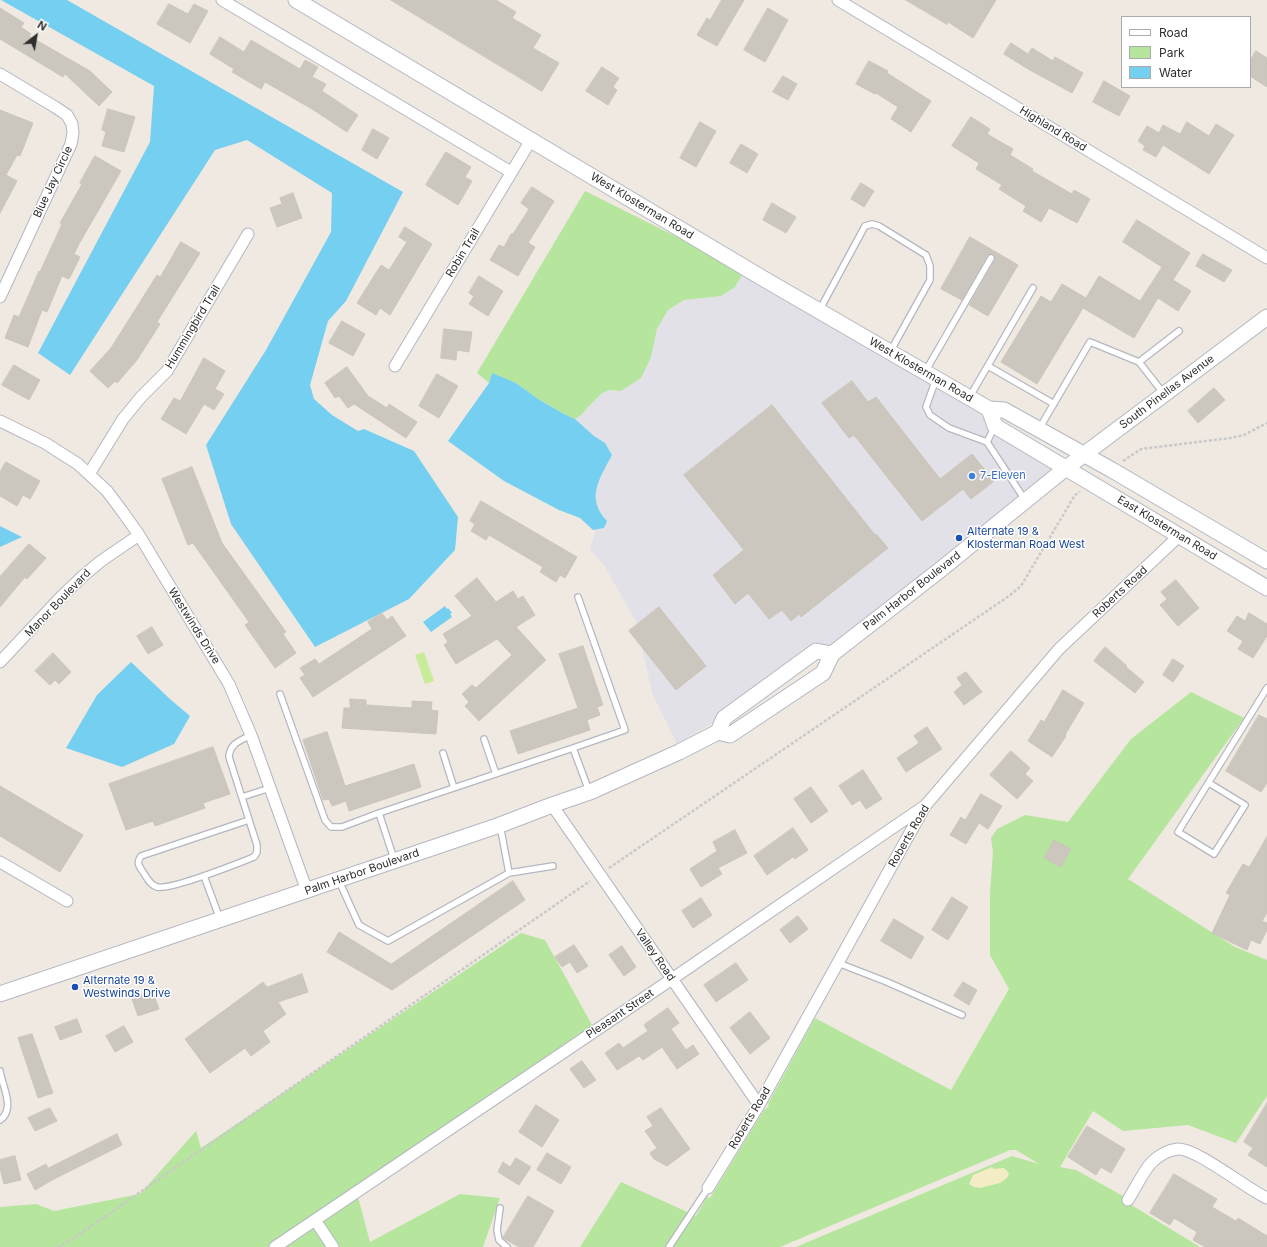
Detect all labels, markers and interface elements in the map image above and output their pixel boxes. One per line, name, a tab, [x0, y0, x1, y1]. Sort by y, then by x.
north arrow	[16, 16, 56, 56]
legend	[1121, 16, 1251, 88]
text: N	[35, 18, 49, 34]
text: Road	[1159, 25, 1188, 40]
text: Park	[1159, 45, 1185, 60]
text: Water	[1159, 65, 1192, 80]
street label: Highland Road	[1017, 104, 1089, 154]
street label: Blue Jay Circle	[31, 144, 75, 220]
street label: West Klosterman Road	[588, 170, 696, 242]
street label: Robin Trail	[443, 226, 483, 280]
street label: Hummingbird Trail	[163, 283, 223, 371]
street label: West Klosterman Road	[867, 335, 975, 405]
street label: South Pinellas Avenue	[1117, 352, 1217, 432]
place label: 7-Eleven	[980, 469, 1026, 483]
marker: 7-Eleven	[967, 471, 977, 481]
street label: East Klosterman Road	[1115, 493, 1219, 563]
place label: Alternate 19 & Klosterman Road West	[967, 525, 1085, 551]
marker: Alternate 19 & Klosterman Road West	[954, 533, 964, 543]
street label: Palm Harbor Boulevard	[861, 549, 963, 633]
street label: Roberts Road	[1090, 563, 1150, 621]
street label: Manor Boulevard	[22, 567, 94, 639]
street label: Westwinds Drive	[165, 585, 223, 667]
street label: Roberts Road	[886, 802, 932, 870]
street label: Palm Harbor Boulevard	[303, 846, 421, 898]
street label: Valley Road	[632, 926, 678, 984]
place label: Alternate 19 & Westwinds Drive	[83, 974, 170, 1000]
marker: Alternate 19 & Westwinds Drive	[70, 982, 80, 992]
street label: Pleasant Street	[584, 987, 656, 1041]
street label: Roberts Road	[726, 1085, 774, 1151]

